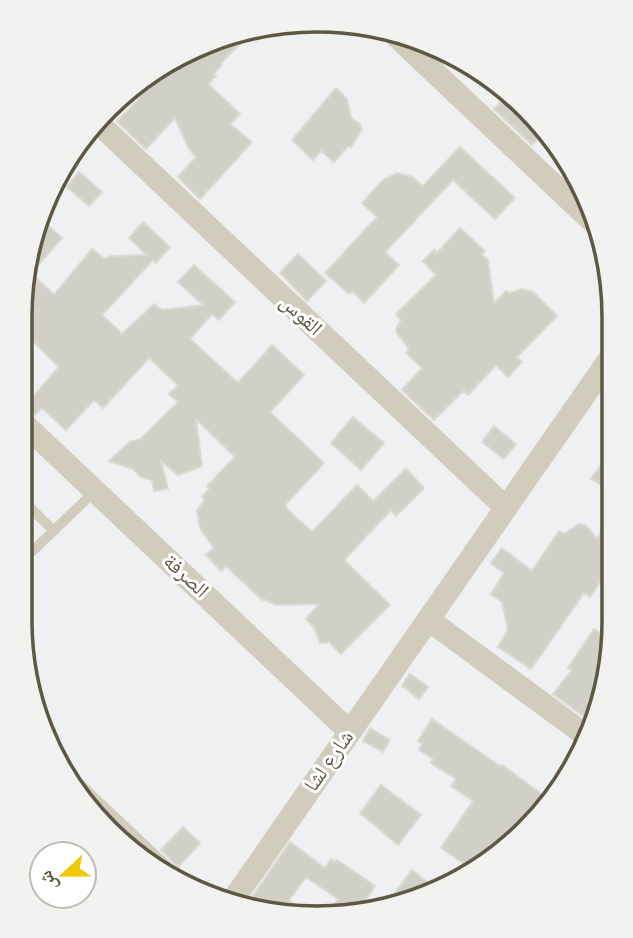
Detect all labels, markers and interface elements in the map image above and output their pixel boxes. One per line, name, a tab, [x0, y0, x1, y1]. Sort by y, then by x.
street label: القوس	[275, 289, 327, 341]
street label: الصرفة	[158, 549, 214, 603]
street label: شارع لشا	[299, 726, 359, 796]
north arrow	[28, 840, 98, 910]
text: ش	[34, 868, 62, 894]

